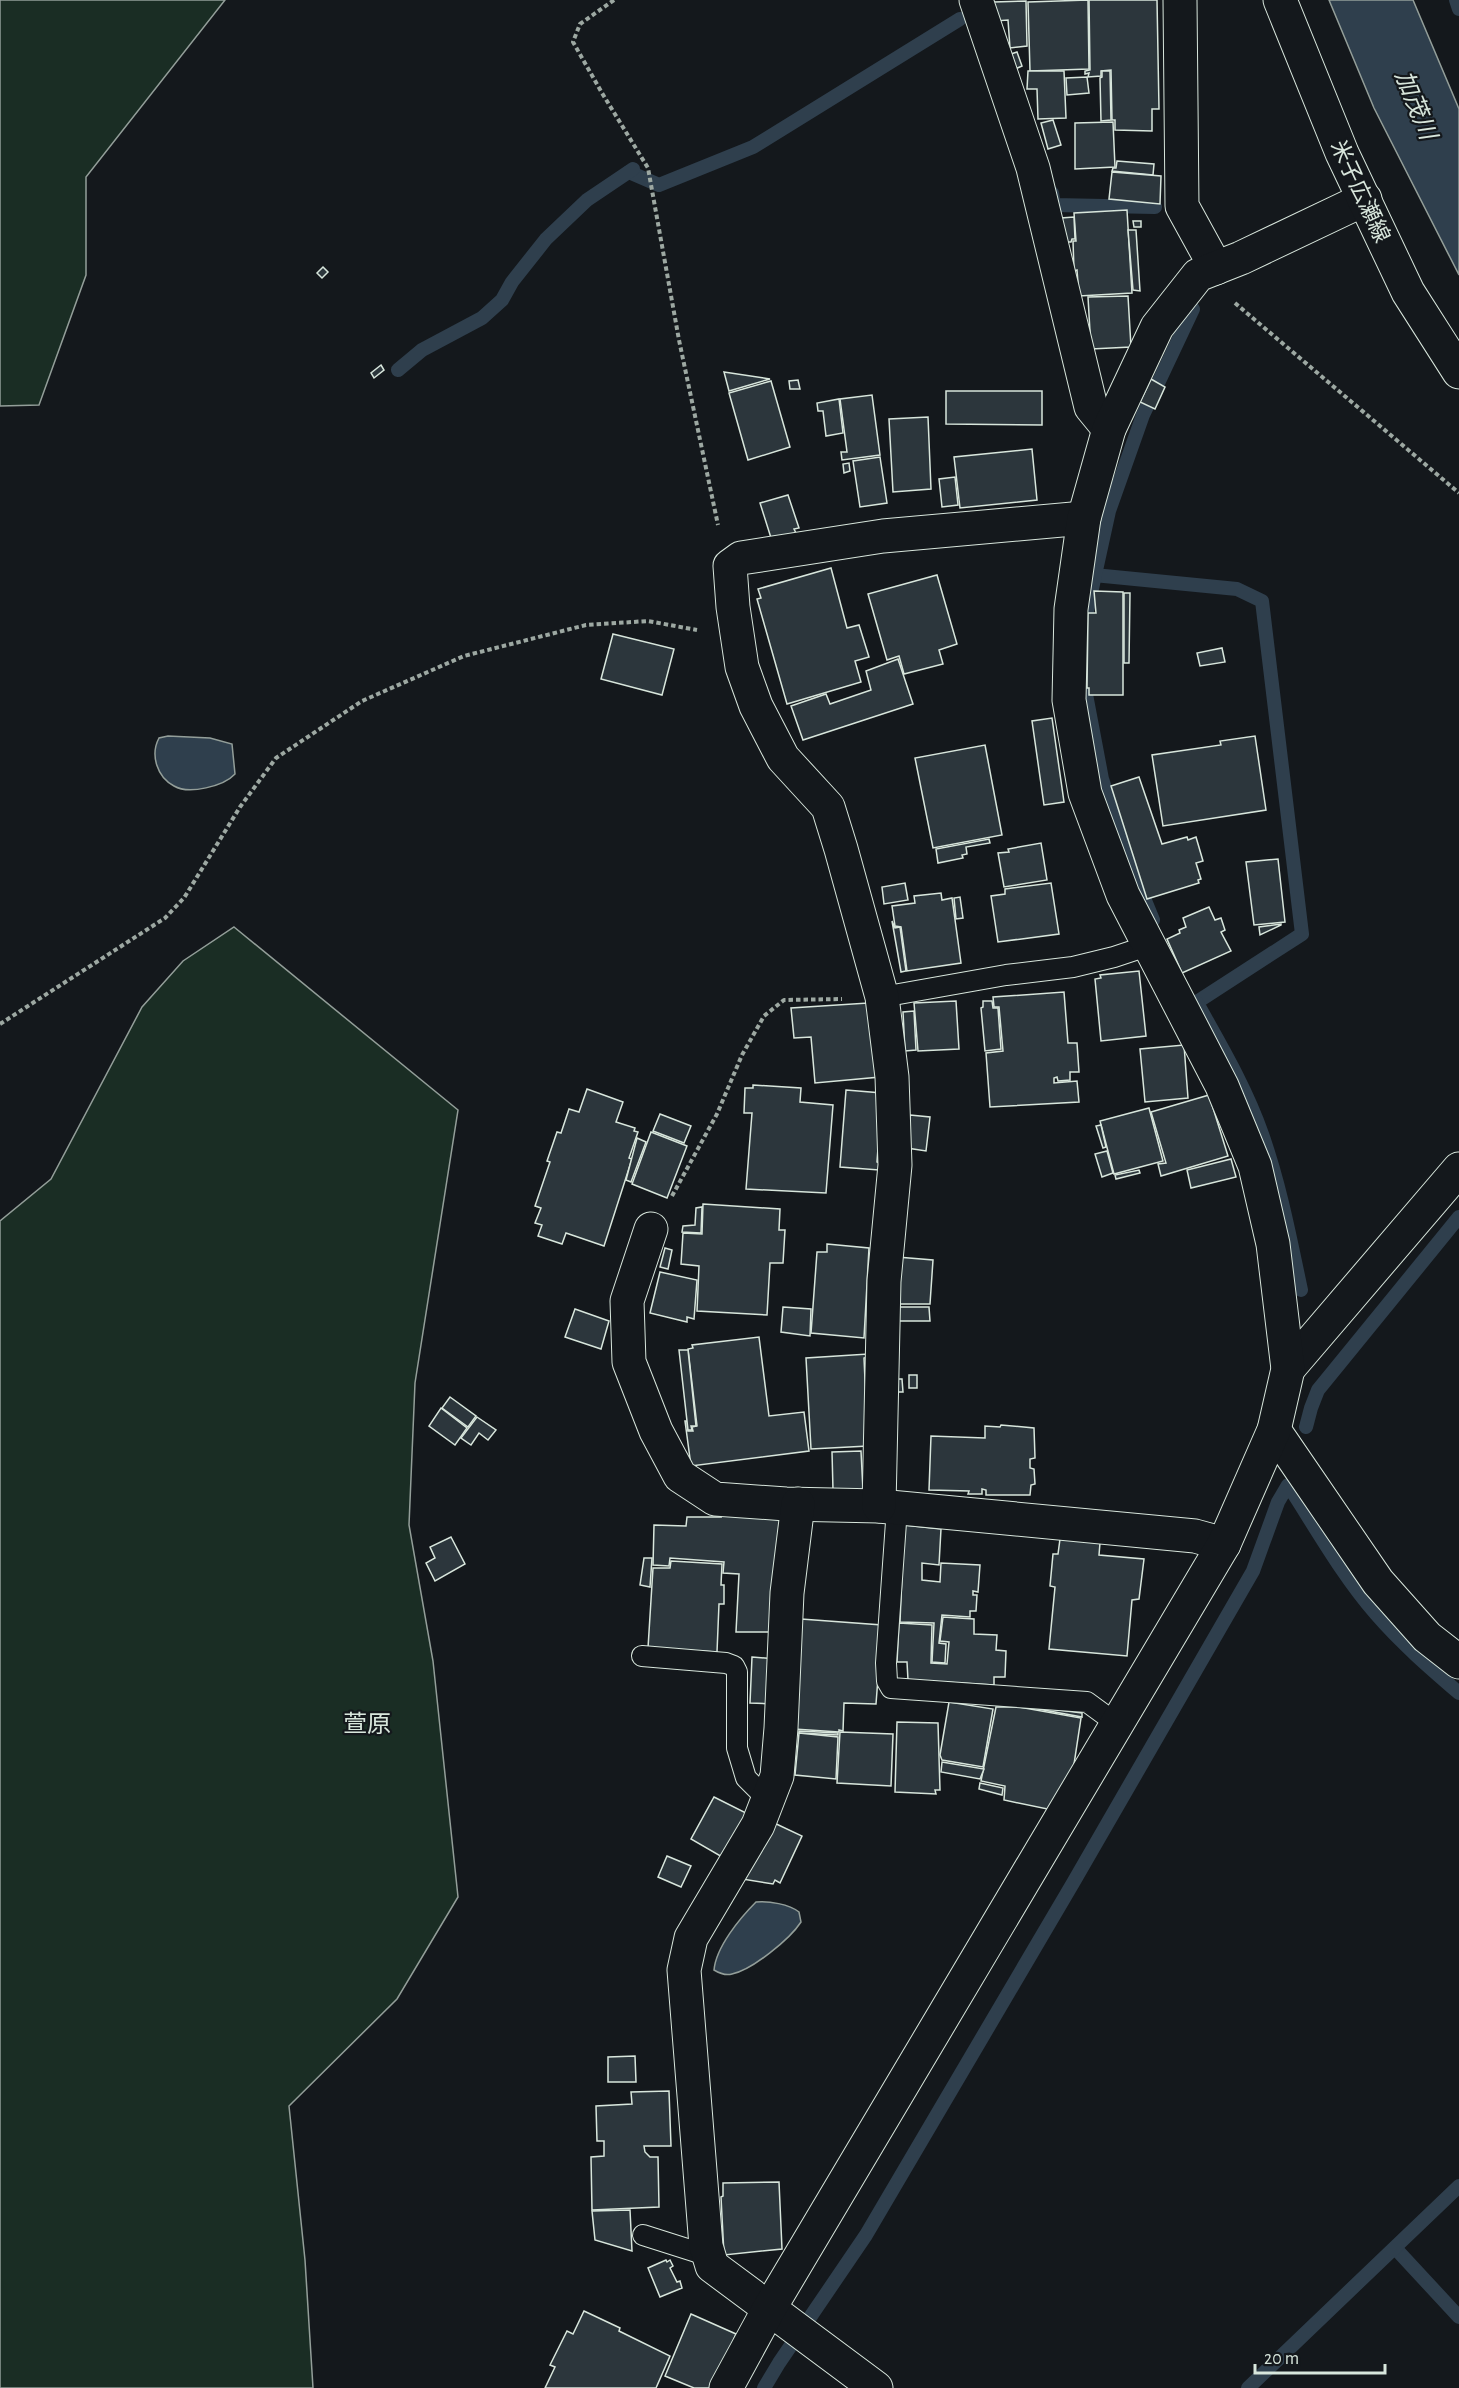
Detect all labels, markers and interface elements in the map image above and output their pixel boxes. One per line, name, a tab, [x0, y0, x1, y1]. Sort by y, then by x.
water label: 加茂川	[1390, 67, 1443, 146]
street label: 米子広瀬線	[1327, 136, 1394, 246]
district label: 萱原	[343, 1711, 391, 1737]
scale bar	[1255, 2337, 1386, 2375]
text: 20 m	[1264, 2350, 1299, 2368]

